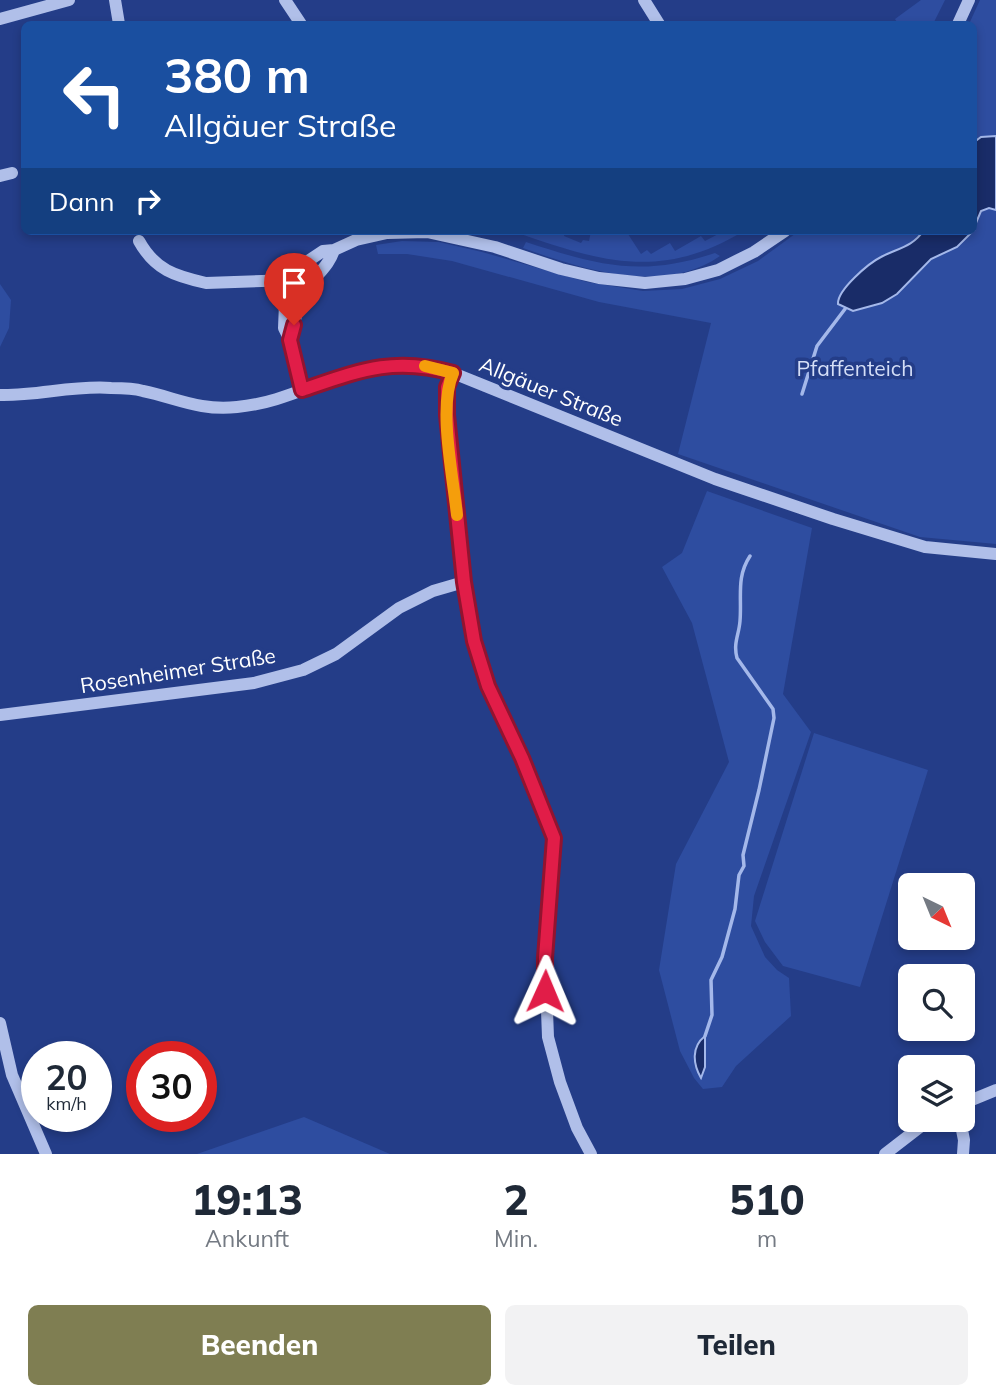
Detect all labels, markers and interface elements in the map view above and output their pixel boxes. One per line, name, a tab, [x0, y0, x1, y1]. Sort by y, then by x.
text: 380 m	[164, 44, 310, 105]
icon: left	[49, 49, 140, 140]
text: Allgäuer Straße	[164, 105, 397, 145]
icon: right	[129, 182, 167, 220]
text: Dann	[49, 185, 115, 218]
pin	[264, 253, 324, 325]
icon: arrive	[275, 264, 313, 302]
street label: Allgäuer Straße	[476, 350, 627, 432]
park label: Pfaffenteich	[797, 355, 913, 381]
street label: Rosenheimer Straße	[78, 642, 277, 698]
north arrow	[898, 873, 975, 950]
map controls	[898, 873, 975, 1132]
position arrow	[508, 954, 582, 1028]
button: search	[898, 964, 975, 1041]
speed limit sign: 30	[126, 1041, 217, 1132]
text: 20	[45, 1055, 88, 1099]
button: layers	[898, 1055, 975, 1132]
text: km/h	[46, 1092, 87, 1115]
text: 19:13	[191, 1173, 303, 1226]
text: 2	[503, 1173, 529, 1226]
text: 510	[729, 1173, 805, 1226]
text: Ankunft	[205, 1224, 289, 1253]
text: Min.	[494, 1224, 538, 1253]
text: m	[757, 1224, 777, 1253]
button: Beenden	[28, 1305, 491, 1385]
button: Teilen	[505, 1305, 968, 1385]

